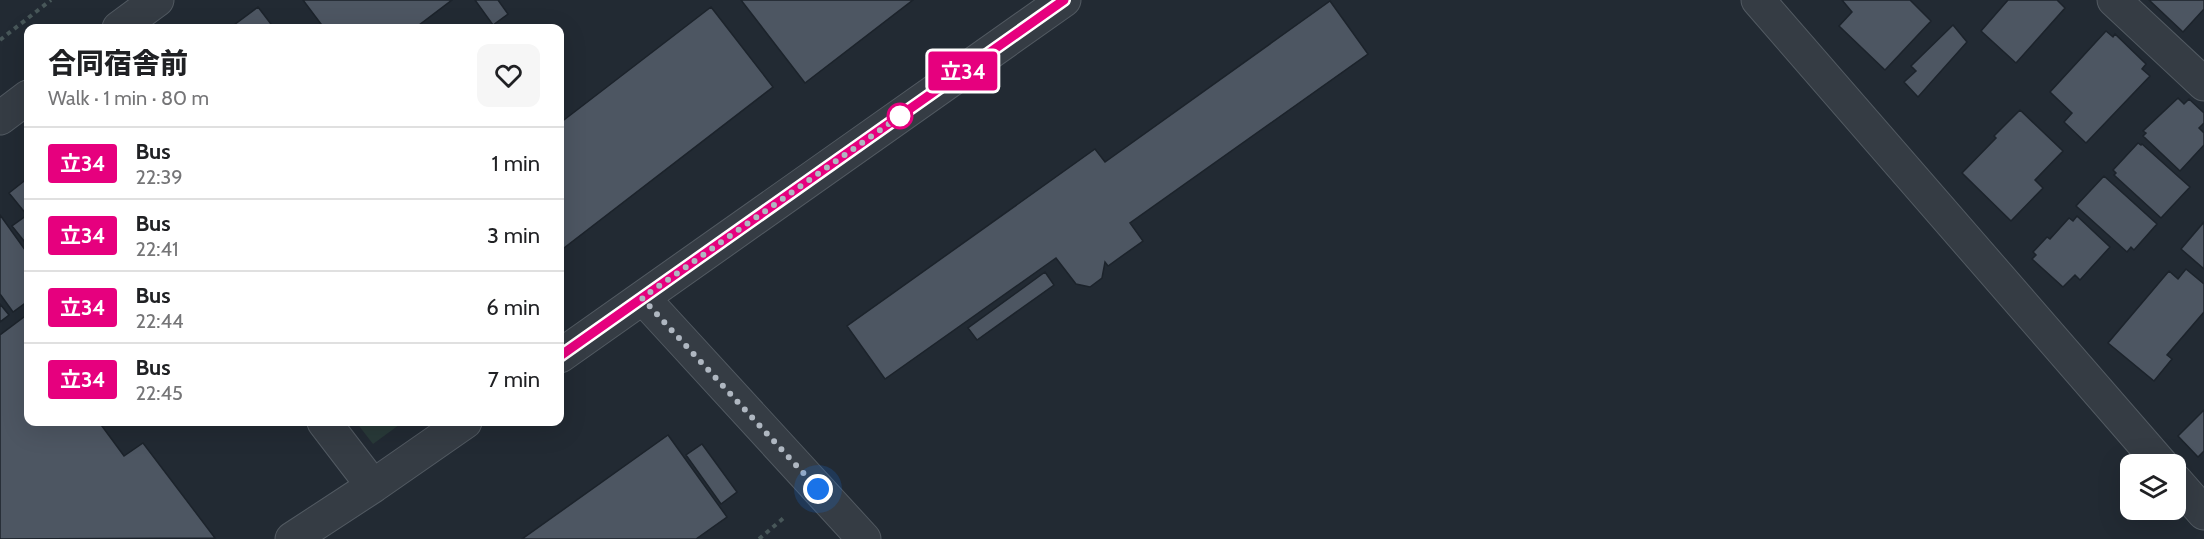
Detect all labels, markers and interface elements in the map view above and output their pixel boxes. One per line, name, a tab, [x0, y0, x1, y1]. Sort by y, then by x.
button: heart	[477, 44, 540, 107]
text: 合同宿舎前	[48, 46, 188, 80]
line badge: 立34	[928, 52, 998, 90]
text: 立34	[940, 59, 986, 84]
text: Walk · 1 min · 80 m	[48, 86, 209, 110]
unlabelled marker	[887, 103, 913, 129]
text: Bus	[135, 138, 170, 165]
text: 1 min	[492, 150, 540, 177]
text: 立34	[60, 151, 105, 176]
text: 22:39	[135, 165, 183, 189]
text: Bus	[135, 210, 170, 237]
text: 3 min	[487, 222, 540, 249]
text: 立34	[60, 223, 105, 248]
text: 22:41	[135, 237, 179, 261]
text: Bus	[135, 282, 170, 309]
text: 6 min	[486, 294, 540, 321]
text: 立34	[60, 295, 105, 320]
text: 22:44	[135, 309, 184, 333]
text: Bus	[135, 354, 170, 381]
text: 7 min	[488, 366, 540, 393]
text: 立34	[60, 367, 105, 392]
text: 22:45	[135, 381, 183, 405]
map controls	[2120, 454, 2186, 520]
button: layers	[2120, 454, 2186, 520]
your location	[803, 474, 833, 504]

